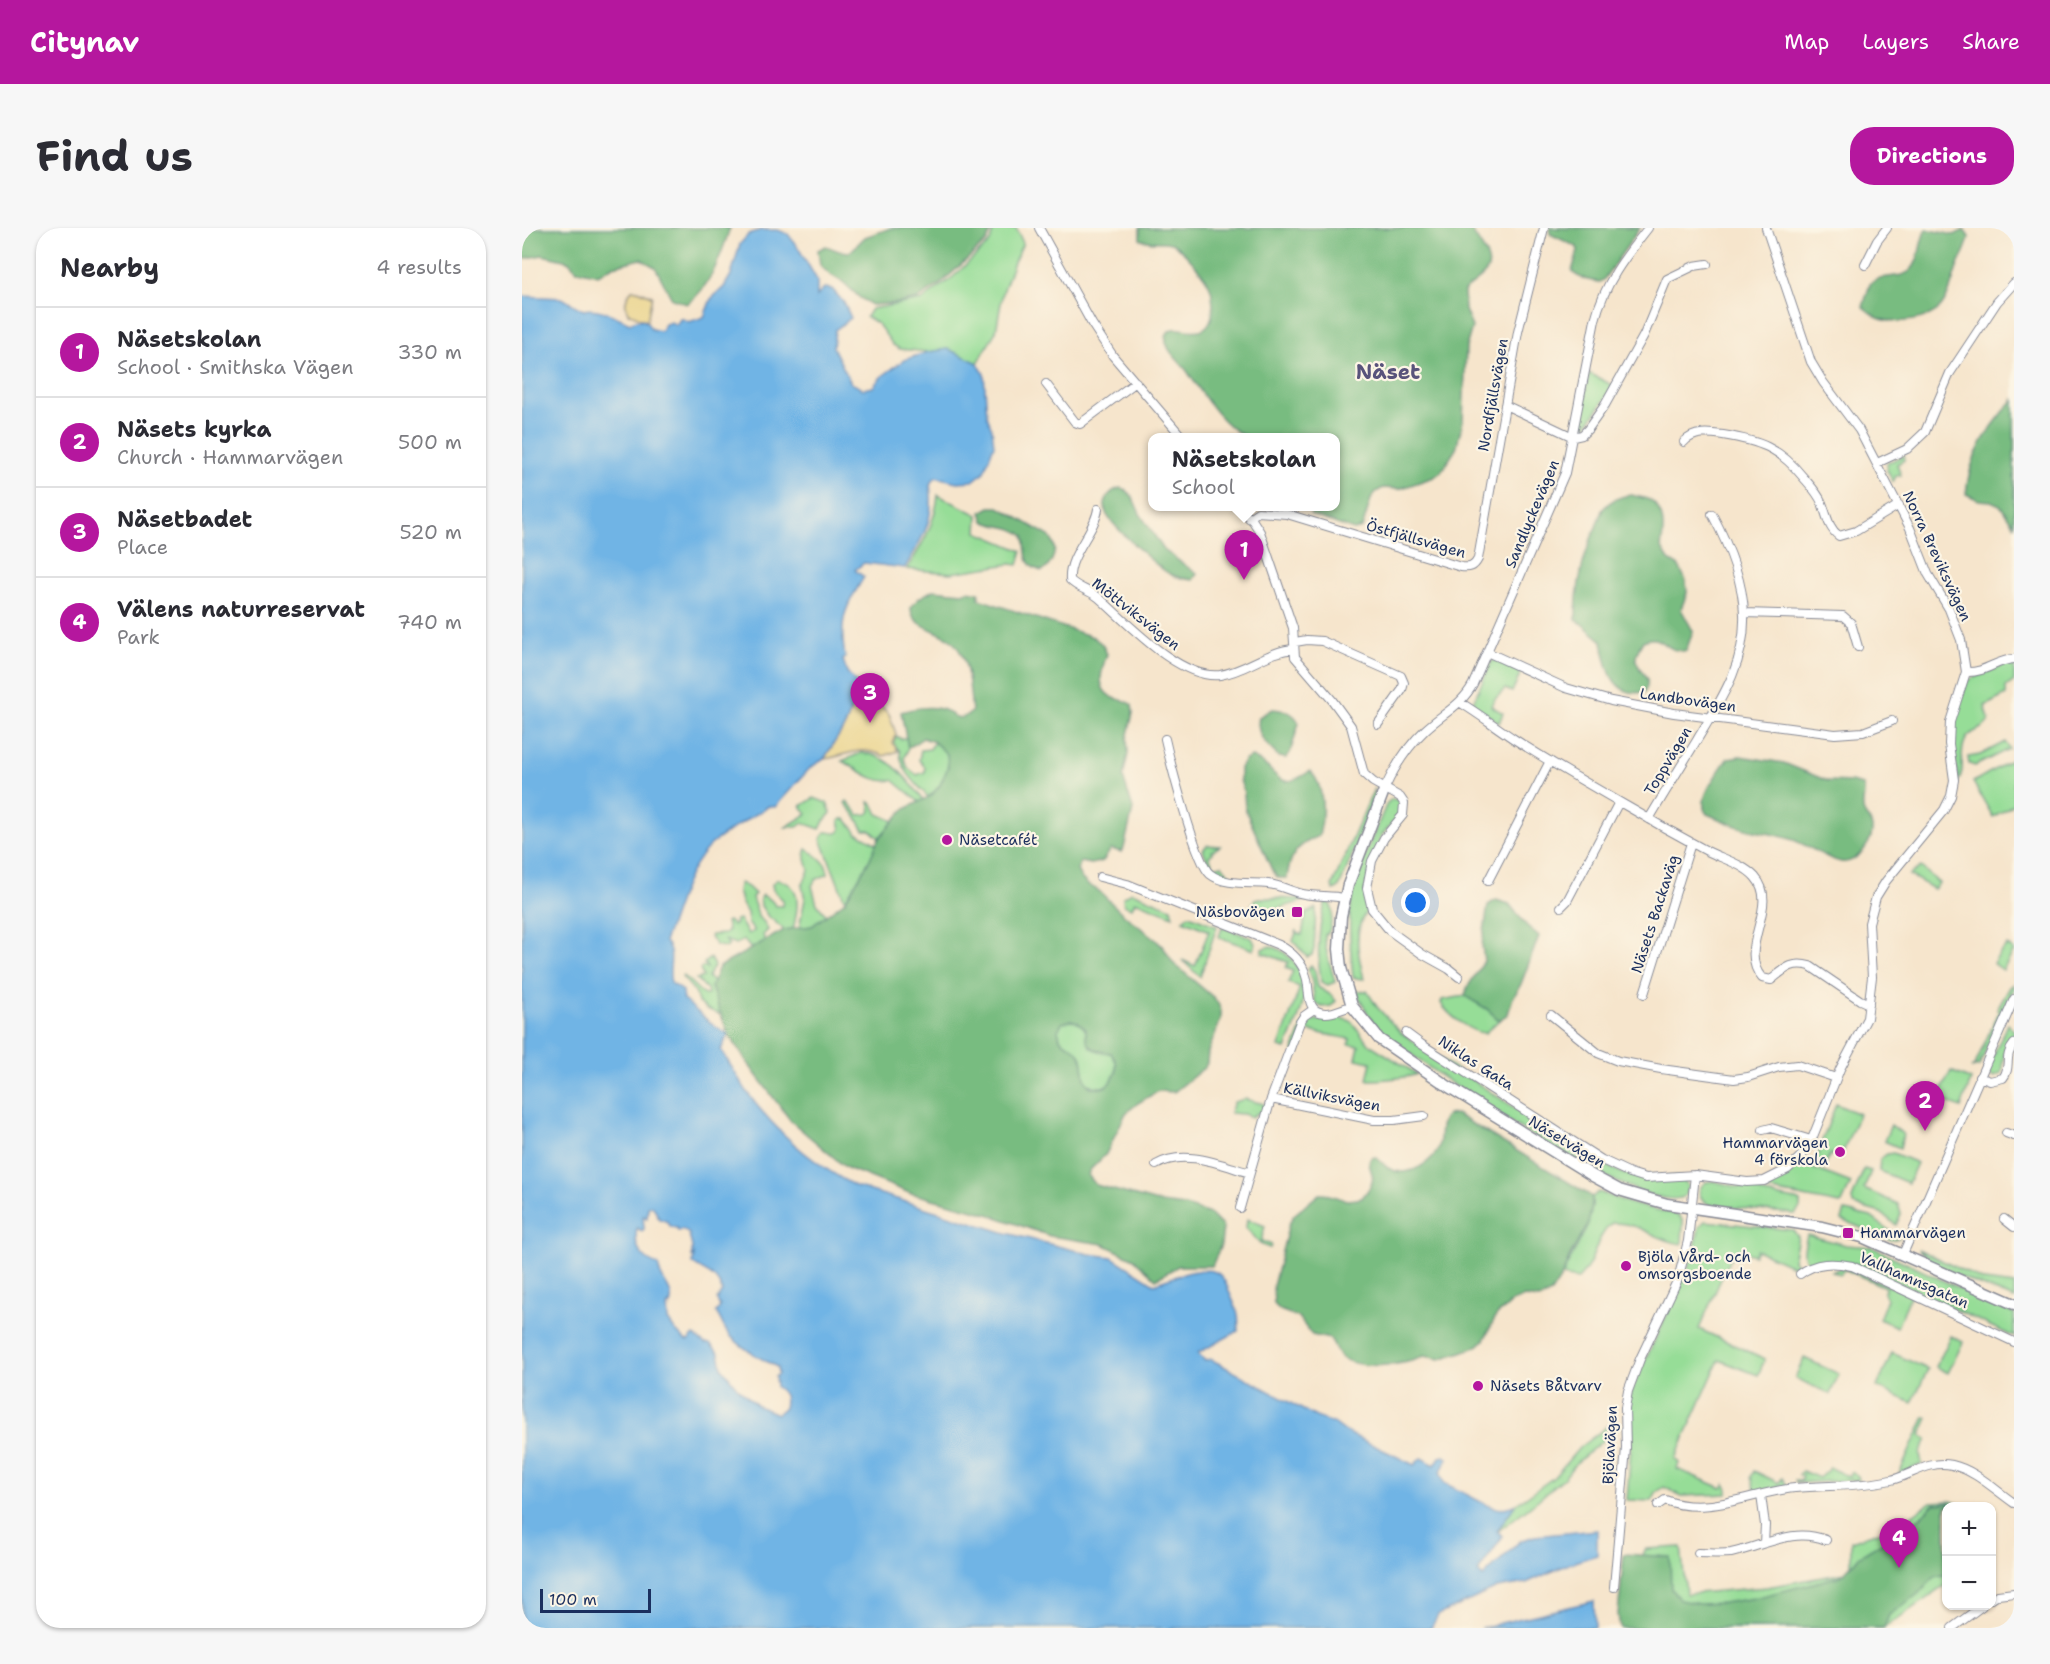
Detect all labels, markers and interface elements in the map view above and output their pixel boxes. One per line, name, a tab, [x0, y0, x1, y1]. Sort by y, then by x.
text: Citynav	[30, 23, 139, 61]
text: Map	[1784, 28, 1829, 56]
text: Layers	[1862, 28, 1929, 56]
text: Share	[1962, 28, 2020, 56]
button: Directions	[1850, 127, 2014, 185]
text: Find us	[36, 128, 193, 184]
text: Nearby	[60, 250, 159, 285]
text: 4 results	[376, 254, 462, 280]
text: Näsetskolan	[117, 325, 261, 354]
street label: Nordfjällsvägen	[1473, 337, 1513, 453]
text: 1	[75, 339, 84, 365]
text: 330 m	[398, 339, 462, 365]
text: School · Smithska Vägen	[117, 354, 353, 380]
district label: Näset	[1356, 358, 1420, 386]
text: Näsets kyrka	[117, 415, 272, 444]
text: 2	[73, 429, 87, 455]
text: 500 m	[398, 429, 462, 455]
popup	[1148, 433, 1340, 511]
text: Church · Hammarvägen	[117, 444, 343, 470]
text: Näsetskolan	[1172, 445, 1316, 474]
street label: Sandlyckevägen	[1500, 457, 1564, 571]
text: School	[1172, 474, 1235, 500]
street label: Norra Breviksvägen	[1898, 488, 1976, 624]
text: Näsetbadet	[117, 505, 252, 534]
street label: Östfjällsvägen	[1364, 515, 1468, 563]
text: 3	[73, 519, 87, 545]
text: 520 m	[399, 519, 462, 545]
pin: 1	[1224, 530, 1264, 580]
text: Place	[117, 534, 168, 560]
street label: Möttviksvägen	[1088, 573, 1184, 655]
text: Välens naturreservat	[117, 595, 365, 624]
text: 4	[73, 609, 87, 635]
text: 740 m	[397, 609, 462, 635]
text: Park	[117, 624, 160, 650]
pin: 3	[850, 674, 890, 723]
street label: Landbovägen	[1638, 683, 1738, 717]
street label: Toppvägen	[1640, 723, 1696, 799]
place label: Näsetcafét	[959, 830, 1038, 850]
marker: Näsetcafét	[940, 833, 954, 847]
street label: Näsets Backaväg	[1626, 852, 1684, 976]
your location	[1401, 888, 1430, 917]
place label: Näsbovägen	[1196, 902, 1285, 922]
marker: Näsbovägen	[1290, 905, 1304, 919]
street label: Niklas Gata	[1434, 1031, 1518, 1095]
street label: Källviksvägen	[1282, 1078, 1382, 1116]
pin: 2	[1906, 1082, 1944, 1131]
street label: Näsetvägen	[1525, 1111, 1609, 1173]
place label: Hammarvägen 4 förskola	[1722, 1133, 1829, 1170]
marker: Hammarvägen 4 förskola	[1833, 1145, 1847, 1159]
place label: Hammarvägen	[1860, 1223, 1966, 1243]
marker: Hammarvägen	[1841, 1226, 1855, 1240]
place label: Bjöla Vård- och omsorgsboende	[1638, 1247, 1752, 1284]
street label: Vallhamnsgatan	[1856, 1247, 1972, 1313]
marker: Bjöla Vård- och omsorgsboende	[1619, 1259, 1633, 1273]
place label: Näsets Båtvarv	[1490, 1376, 1602, 1396]
marker: Näsets Båtvarv	[1471, 1379, 1485, 1393]
street label: Bjölavägen	[1598, 1405, 1622, 1485]
map controls	[1942, 1502, 1996, 1610]
button: +	[1942, 1502, 1996, 1556]
pin: 4	[1880, 1518, 1918, 1568]
button: −	[1942, 1556, 1996, 1610]
scale bar	[540, 1586, 651, 1614]
text: 100 m	[549, 1589, 597, 1610]

